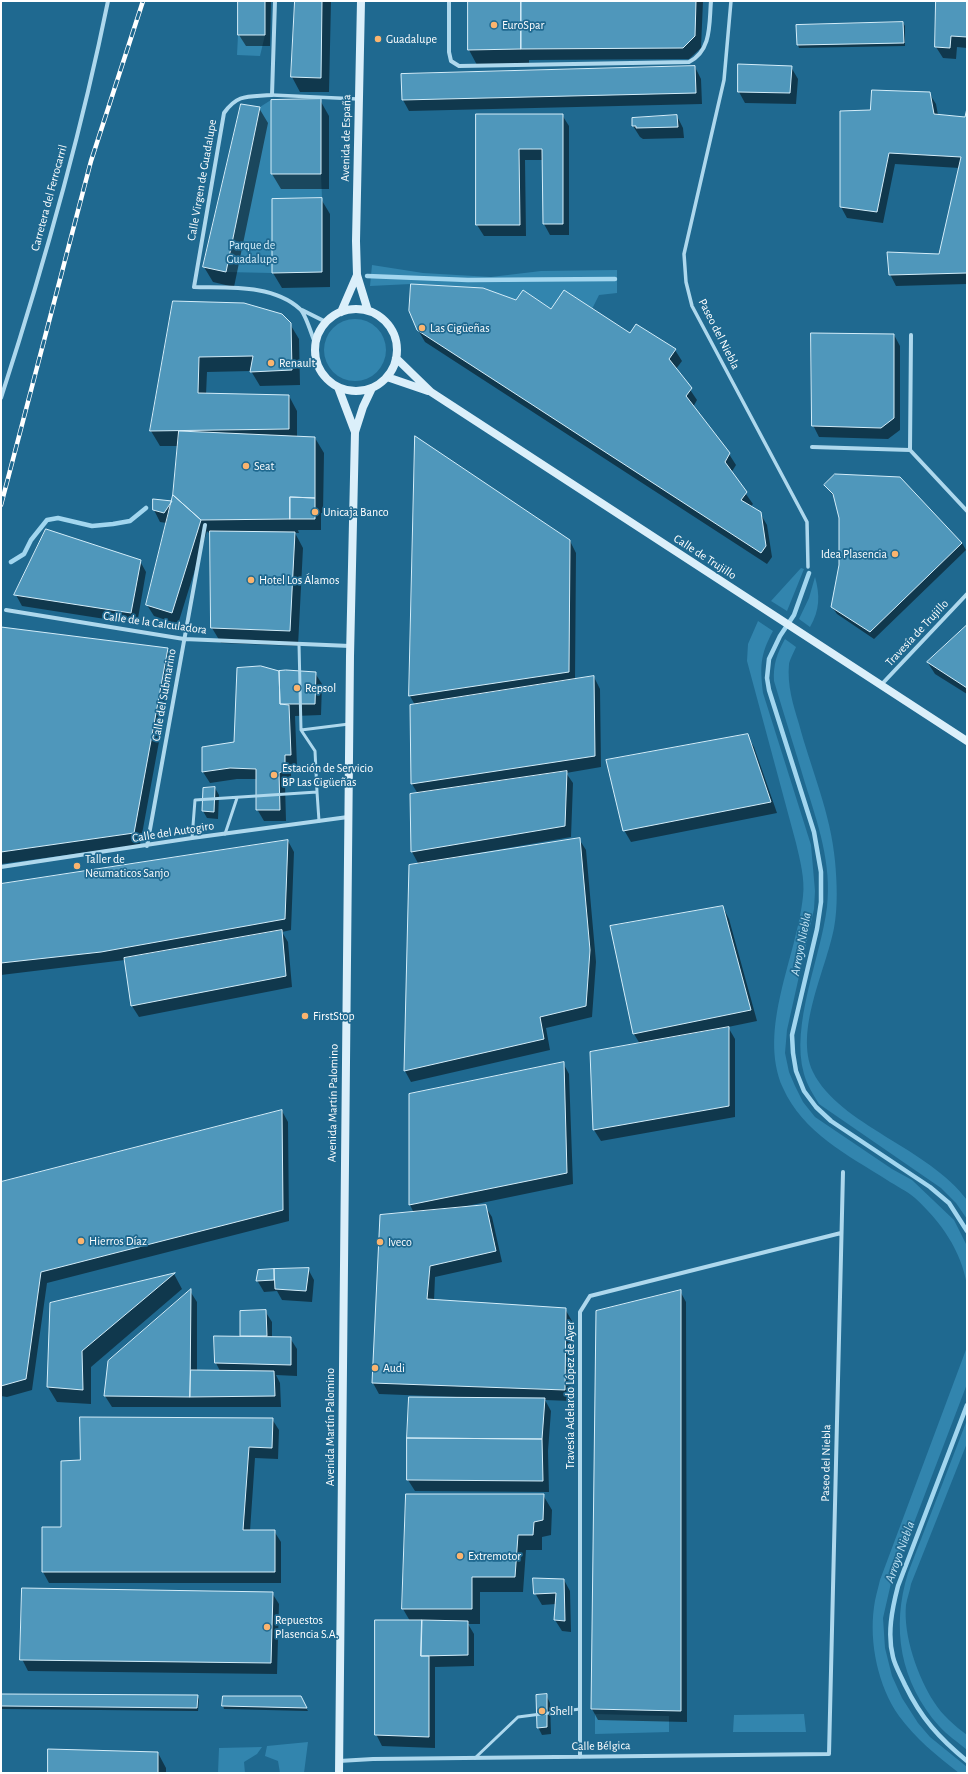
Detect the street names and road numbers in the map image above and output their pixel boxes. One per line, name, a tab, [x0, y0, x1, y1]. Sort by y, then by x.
street label: Avenida de España	[338, 94, 354, 182]
street label: Calle Virgen de Guadalupe	[184, 118, 220, 242]
street label: Carretera del Ferrocarril	[28, 143, 70, 253]
street label: Paseo del Niebla	[695, 296, 743, 372]
street label: Calle de Trujillo	[671, 531, 739, 583]
street label: Travesía de Trujillo	[882, 597, 952, 669]
street label: Calle de la Calculadora	[102, 609, 208, 637]
street label: Calle del Submarino	[149, 648, 179, 742]
street label: Calle del Autogiro	[131, 818, 215, 846]
street label: Avenida Martín Palomino	[325, 1044, 341, 1162]
street label: Travesía Adelardo López de Ayer	[563, 1321, 577, 1469]
street label: Avenida Martín Palomino	[323, 1368, 337, 1486]
street label: Paseo del Niebla	[818, 1424, 834, 1502]
street label: Calle Bélgica	[571, 1738, 631, 1754]

